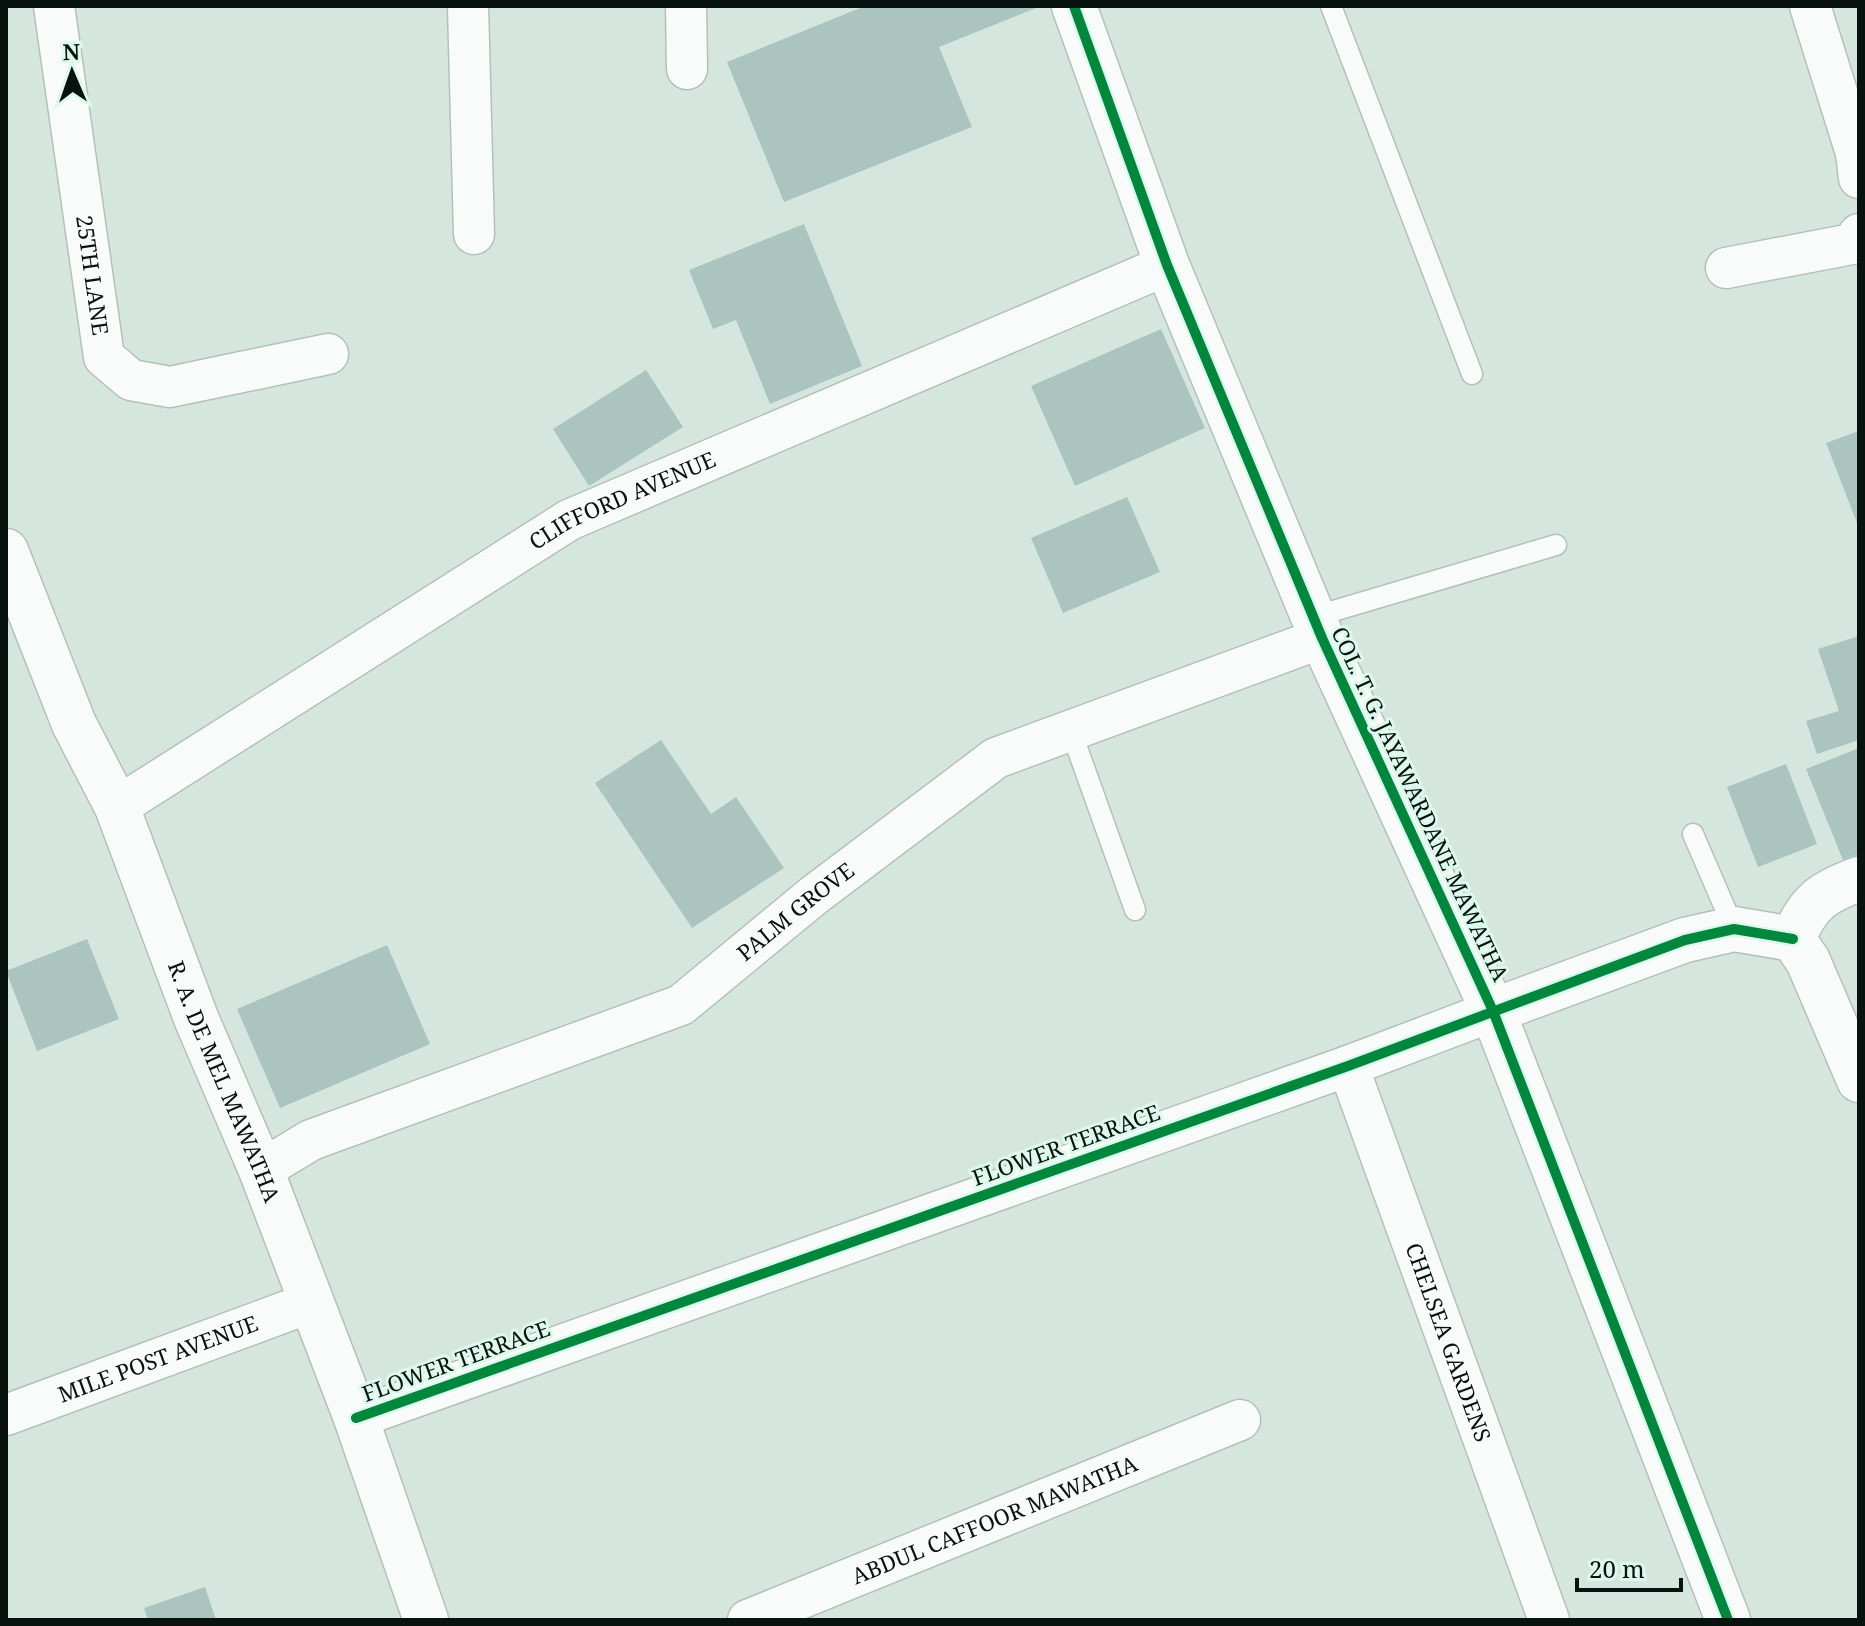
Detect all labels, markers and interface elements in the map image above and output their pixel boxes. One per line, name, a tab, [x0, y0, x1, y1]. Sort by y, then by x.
north arrow	[32, 32, 112, 112]
text: N	[62, 36, 80, 66]
street label: 25TH LANE	[70, 213, 117, 337]
street label: CLIFFORD AVENUE	[523, 443, 720, 556]
street label: COL. T. G. JAYAWARDANE MAWATHA	[1325, 621, 1517, 986]
street label: PALM GROVE	[730, 855, 859, 967]
street label: R. A. DE MEL MAWATHA	[162, 956, 288, 1207]
street label: FLOWER TERRACE	[968, 1096, 1164, 1192]
street label: CHELSEA GARDENS	[1399, 1238, 1499, 1446]
street label: MILE POST AVENUE	[53, 1307, 262, 1409]
street label: FLOWER TERRACE	[358, 1312, 554, 1408]
street label: ABDUL CAFFOOR MAWATHA	[847, 1447, 1142, 1590]
scale bar	[1577, 1542, 1681, 1592]
text: 20 m	[1589, 1552, 1645, 1585]

